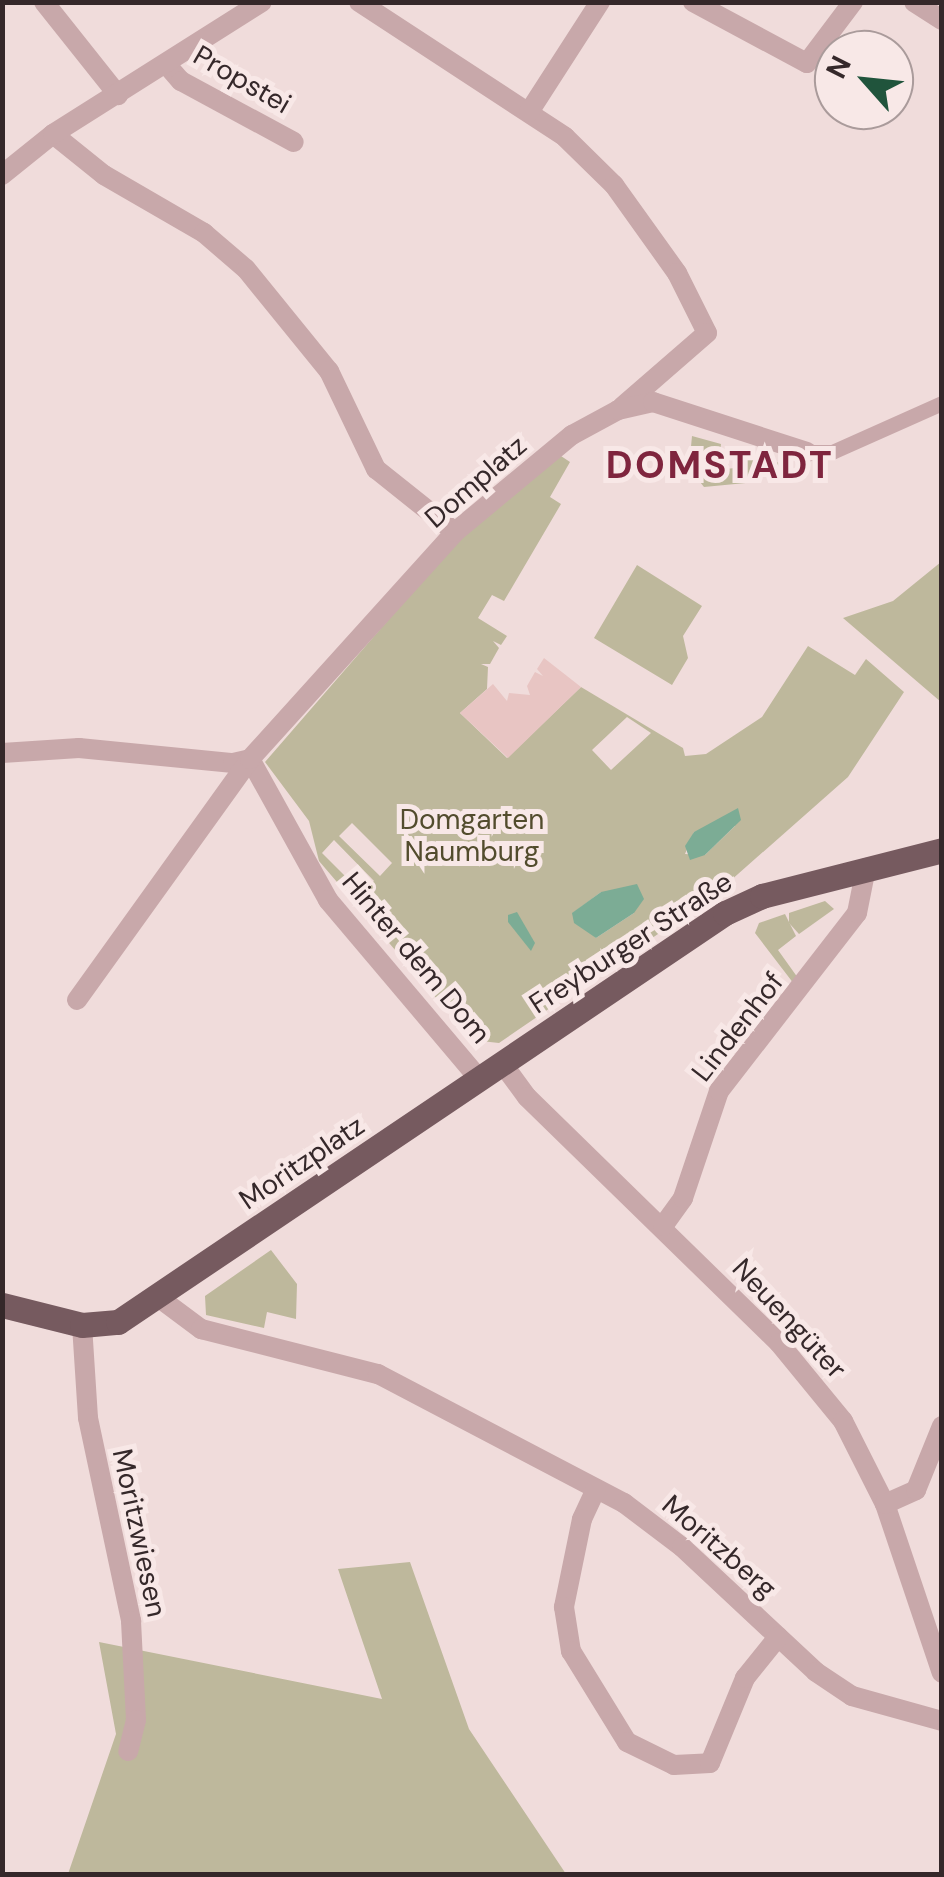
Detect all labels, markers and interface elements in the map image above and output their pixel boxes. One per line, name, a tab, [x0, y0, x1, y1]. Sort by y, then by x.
north arrow	[814, 30, 914, 130]
street label: Propstei	[187, 39, 297, 121]
text: N	[817, 50, 860, 85]
street label: Domplatz	[418, 429, 534, 535]
district label: DOMSTADT	[606, 443, 834, 489]
park label: Domgarten Naumburg	[400, 803, 544, 869]
street label: Freyburger Straße	[523, 865, 739, 1021]
street label: Hinter dem Dom	[335, 866, 497, 1050]
street label: Lindenhof	[685, 966, 791, 1088]
street label: Moritzplatz	[233, 1109, 371, 1217]
street label: Neuengüter	[725, 1252, 853, 1386]
street label: Moritzwiesen	[105, 1446, 173, 1620]
street label: Moritzberg	[655, 1488, 783, 1606]

